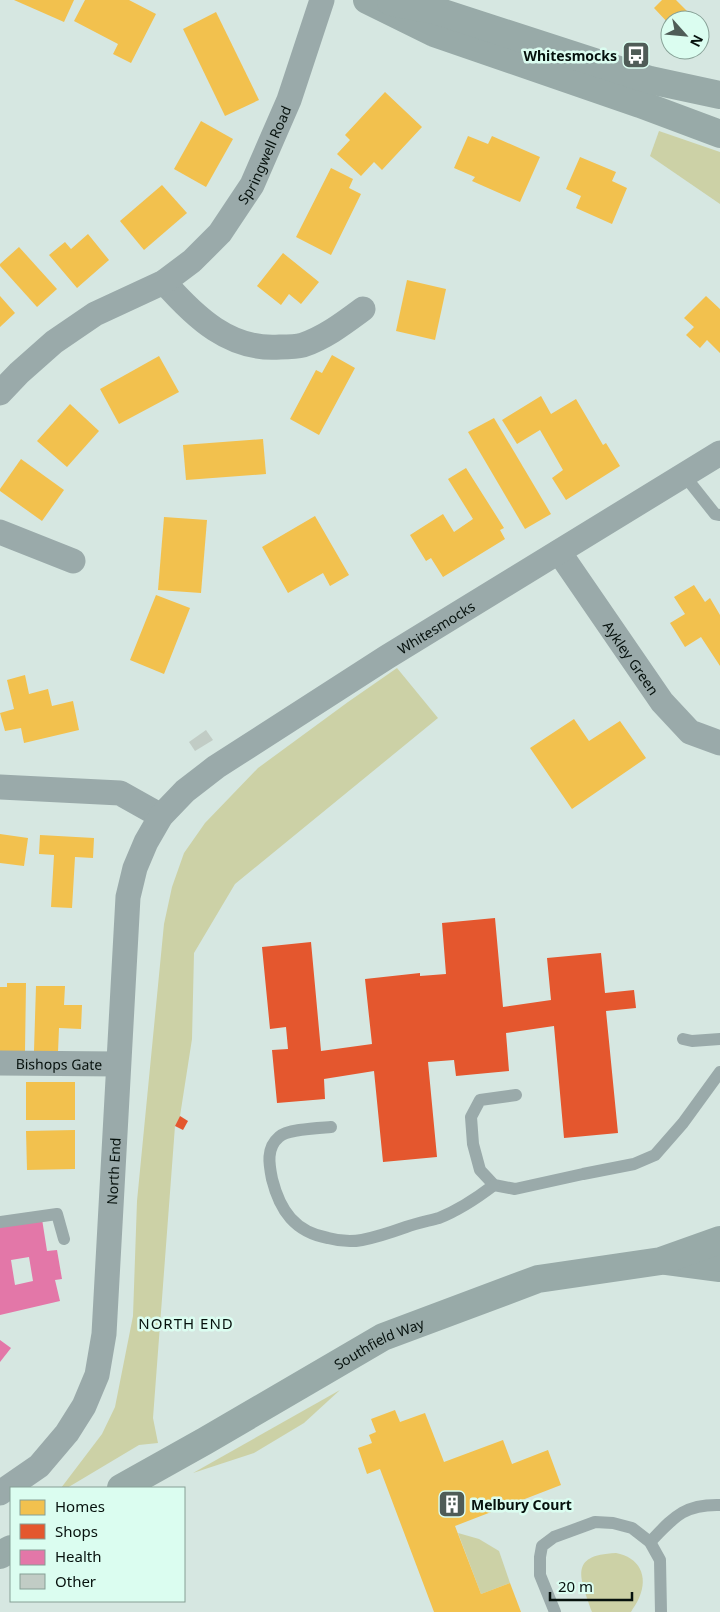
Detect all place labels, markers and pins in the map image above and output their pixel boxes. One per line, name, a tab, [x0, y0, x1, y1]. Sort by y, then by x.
bus stop icon: Whitesmocks	[621, 40, 651, 70]
place label: Whitesmocks	[523, 46, 617, 65]
building icon: Melbury Court	[437, 1489, 467, 1519]
place label: Melbury Court	[471, 1495, 572, 1514]

